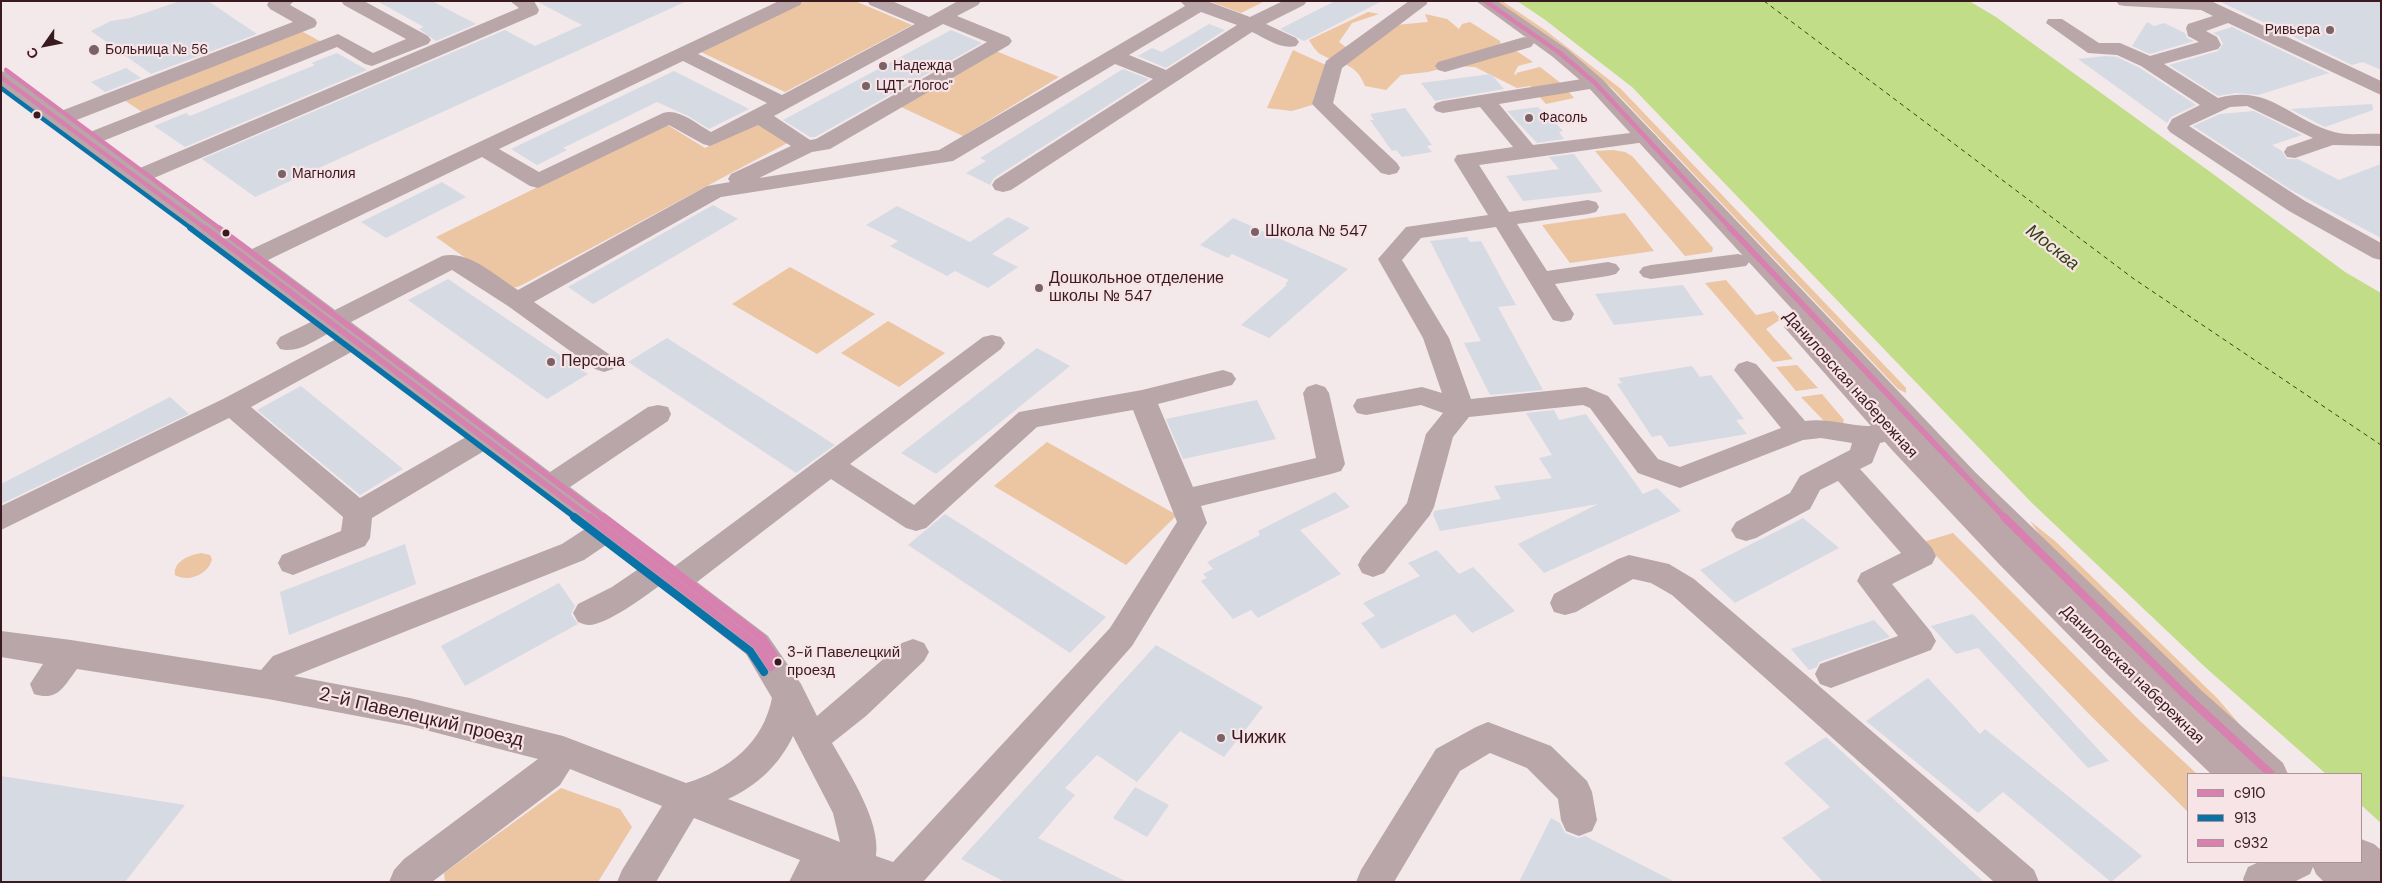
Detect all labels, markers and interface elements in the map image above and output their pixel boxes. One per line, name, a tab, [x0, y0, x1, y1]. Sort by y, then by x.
north arrow	[20, 20, 70, 70]
place label: Ривьера	[2265, 22, 2320, 38]
marker: Ривьера	[2324, 24, 2336, 36]
place label: Больница № 56	[105, 42, 208, 58]
marker: Больница № 56	[87, 43, 101, 57]
text: С	[22, 44, 43, 62]
place label: Надежда	[893, 58, 952, 74]
marker: Надежда	[877, 60, 889, 72]
place label: ЦДТ "Логос"	[876, 78, 953, 94]
marker: ЦДТ "Логос"	[860, 80, 872, 92]
unlabelled marker	[32, 110, 42, 120]
place label: Фасоль	[1539, 110, 1588, 126]
marker: Фасоль	[1523, 112, 1535, 124]
place label: Магнолия	[292, 166, 355, 182]
marker: Магнолия	[276, 168, 288, 180]
water label: Москва	[2021, 221, 2083, 275]
place label: Школа № 547	[1265, 222, 1367, 242]
marker: Школа № 547	[1249, 226, 1261, 238]
unlabelled marker	[221, 228, 231, 238]
place label: Дошкольное отделение школы № 547	[1049, 269, 1224, 307]
marker: Дошкольное отделение школы № 547	[1033, 282, 1045, 294]
street label: Даниловская набережная	[1779, 307, 1921, 463]
place label: Персона	[561, 352, 625, 372]
marker: Персона	[545, 356, 557, 368]
street label: Даниловская набережная	[2056, 601, 2208, 749]
place label: 3-й Павелецкий проезд	[787, 644, 900, 679]
marker: 3-й Павелецкий проезд	[773, 657, 783, 667]
street label: 2-й Павелецкий проезд	[317, 683, 525, 753]
place label: Чижик	[1231, 727, 1286, 749]
marker: Чижик	[1215, 732, 1227, 744]
legend	[2187, 773, 2362, 863]
text: с910	[2234, 783, 2266, 803]
text: 913	[2234, 808, 2257, 828]
text: с932	[2234, 833, 2268, 853]

